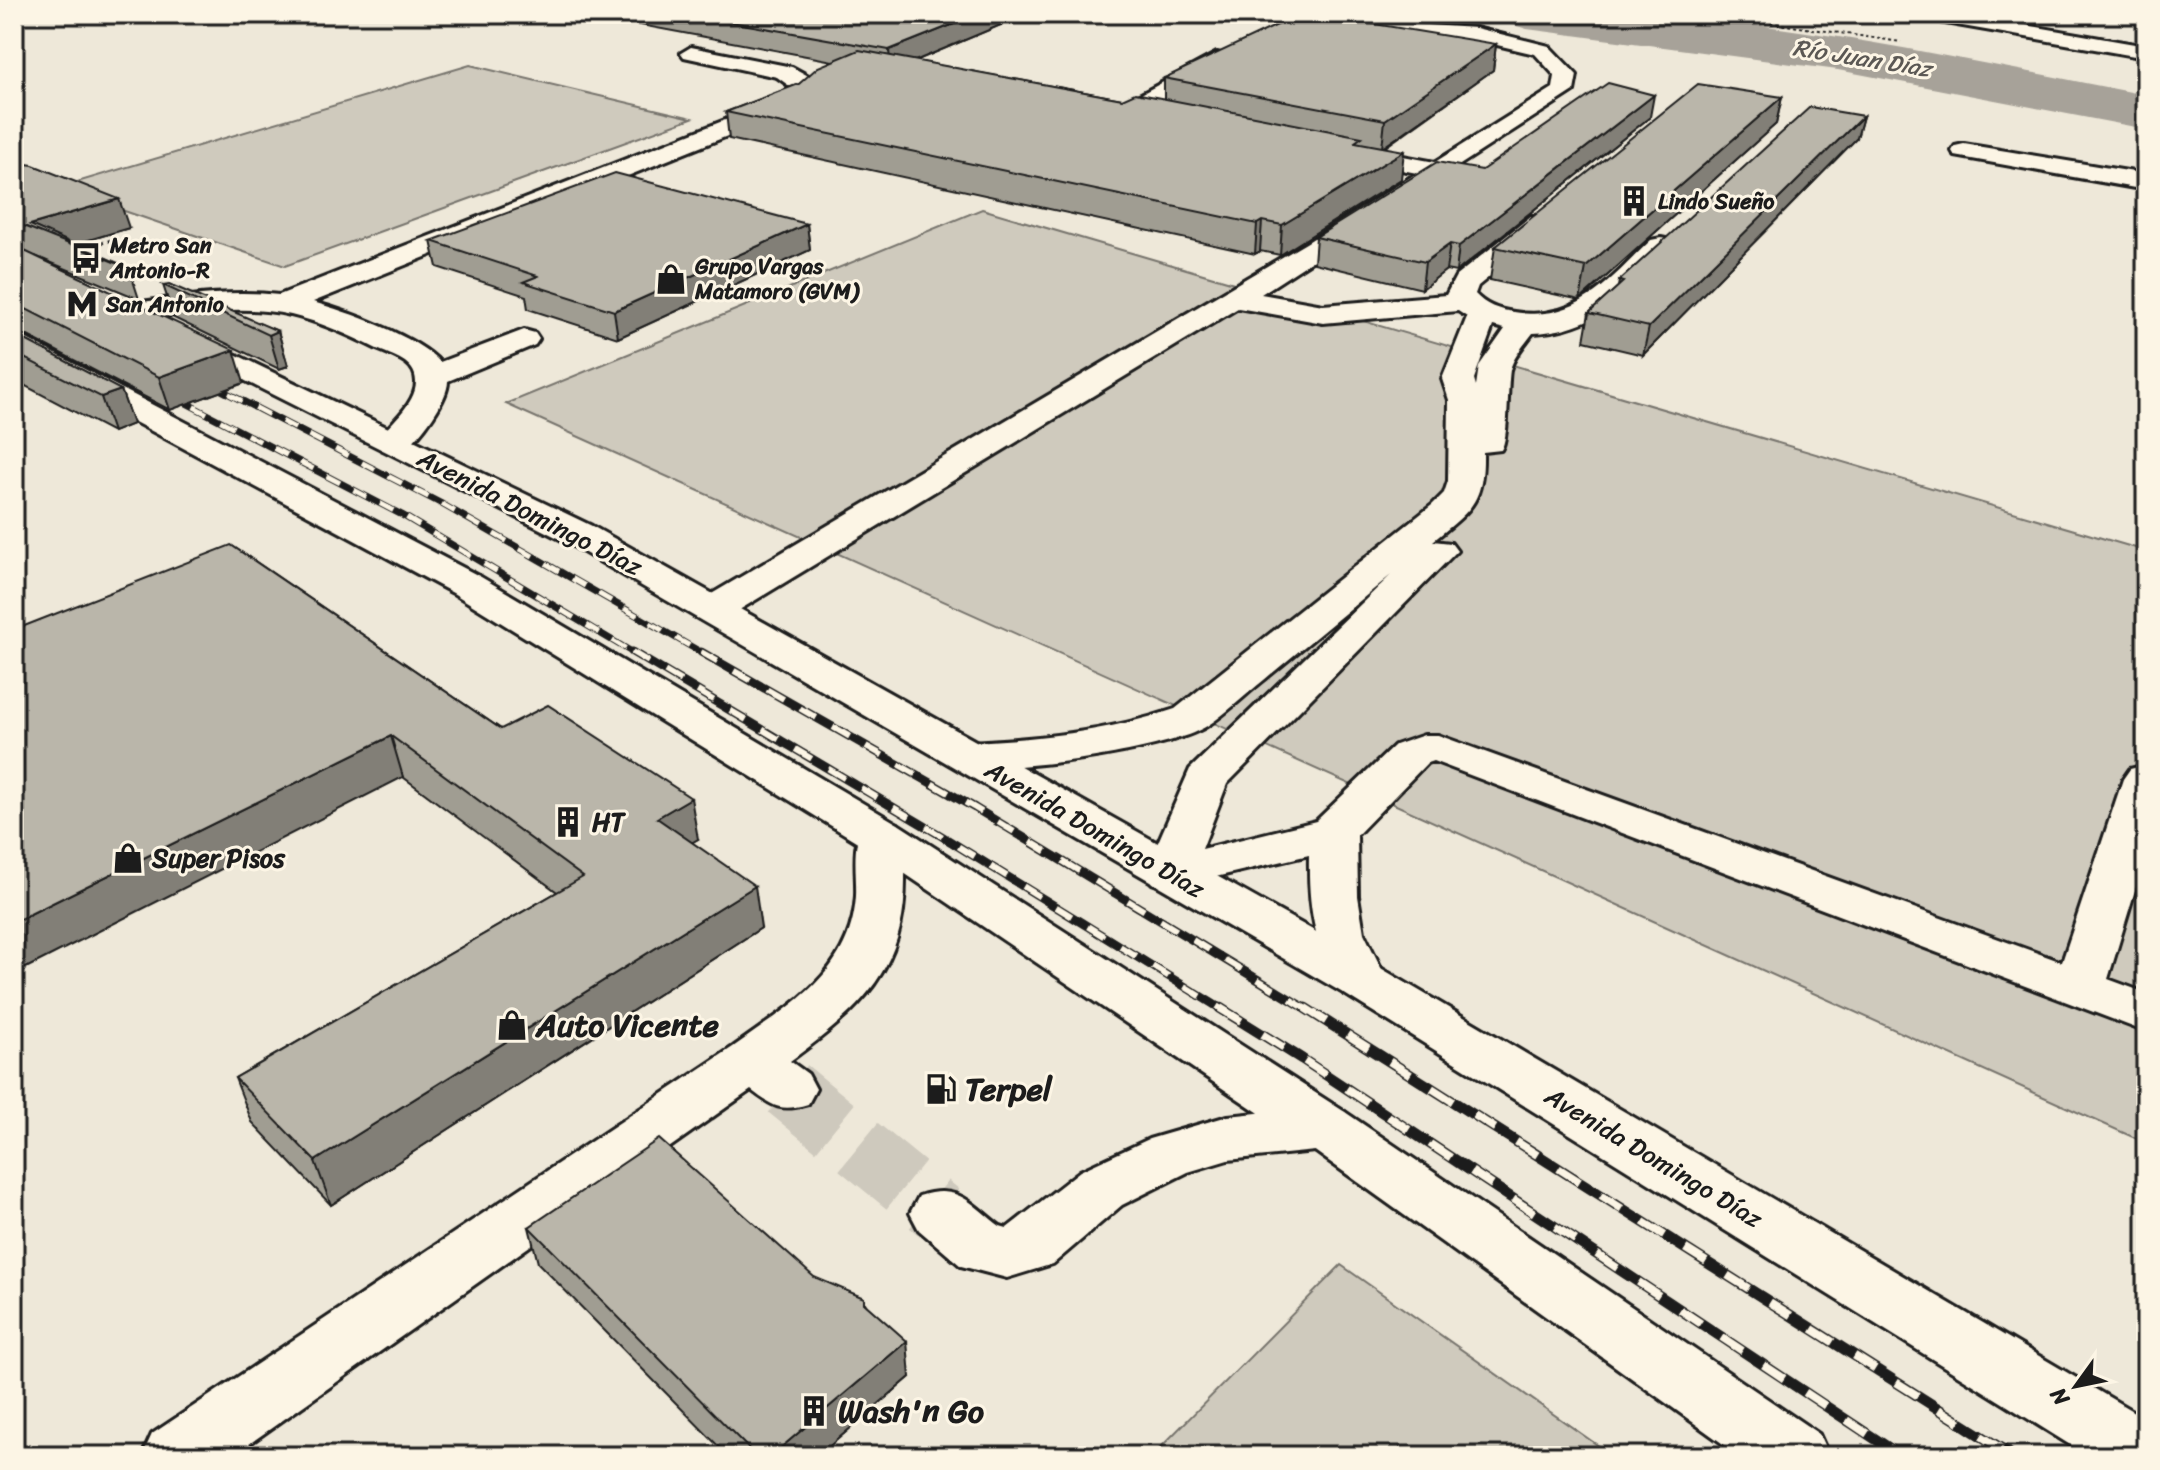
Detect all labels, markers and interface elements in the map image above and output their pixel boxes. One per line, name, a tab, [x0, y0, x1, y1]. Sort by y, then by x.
water label: Río Juan Díaz	[1790, 26, 1938, 90]
place label: Lindo Sueño	[1658, 182, 1775, 221]
building icon: Lindo Sueño	[1617, 184, 1651, 218]
place label: Metro San Antonio-R	[109, 226, 212, 290]
bus stop icon: Metro San Antonio-R	[69, 241, 103, 275]
place label: Grupo Vargas Matamoro (GVM)	[694, 247, 861, 311]
shop icon: Grupo Vargas Matamoro (GVM)	[654, 262, 688, 296]
place label: San Antonio	[105, 285, 225, 324]
metro station icon: San Antonio	[65, 287, 99, 321]
street label: Avenida Domingo Díaz	[408, 435, 652, 589]
street label: Avenida Domingo Díaz	[975, 747, 1214, 911]
place label: HT	[592, 799, 626, 845]
building icon: HT	[551, 805, 585, 839]
place label: Super Pisos	[151, 835, 286, 881]
shop icon: Super Pisos	[111, 841, 145, 875]
place label: Auto Vicente	[534, 997, 719, 1054]
shop icon: Auto Vicente	[495, 1008, 529, 1042]
place label: Terpel	[965, 1061, 1054, 1118]
fuel station icon: Terpel	[924, 1072, 958, 1106]
street label: Avenida Domingo Díaz	[1535, 1073, 1773, 1241]
north arrow	[2036, 1346, 2116, 1426]
text: N	[2039, 1379, 2081, 1414]
place label: Wash'n Go	[838, 1383, 985, 1440]
building icon: Wash'n Go	[797, 1394, 831, 1428]

